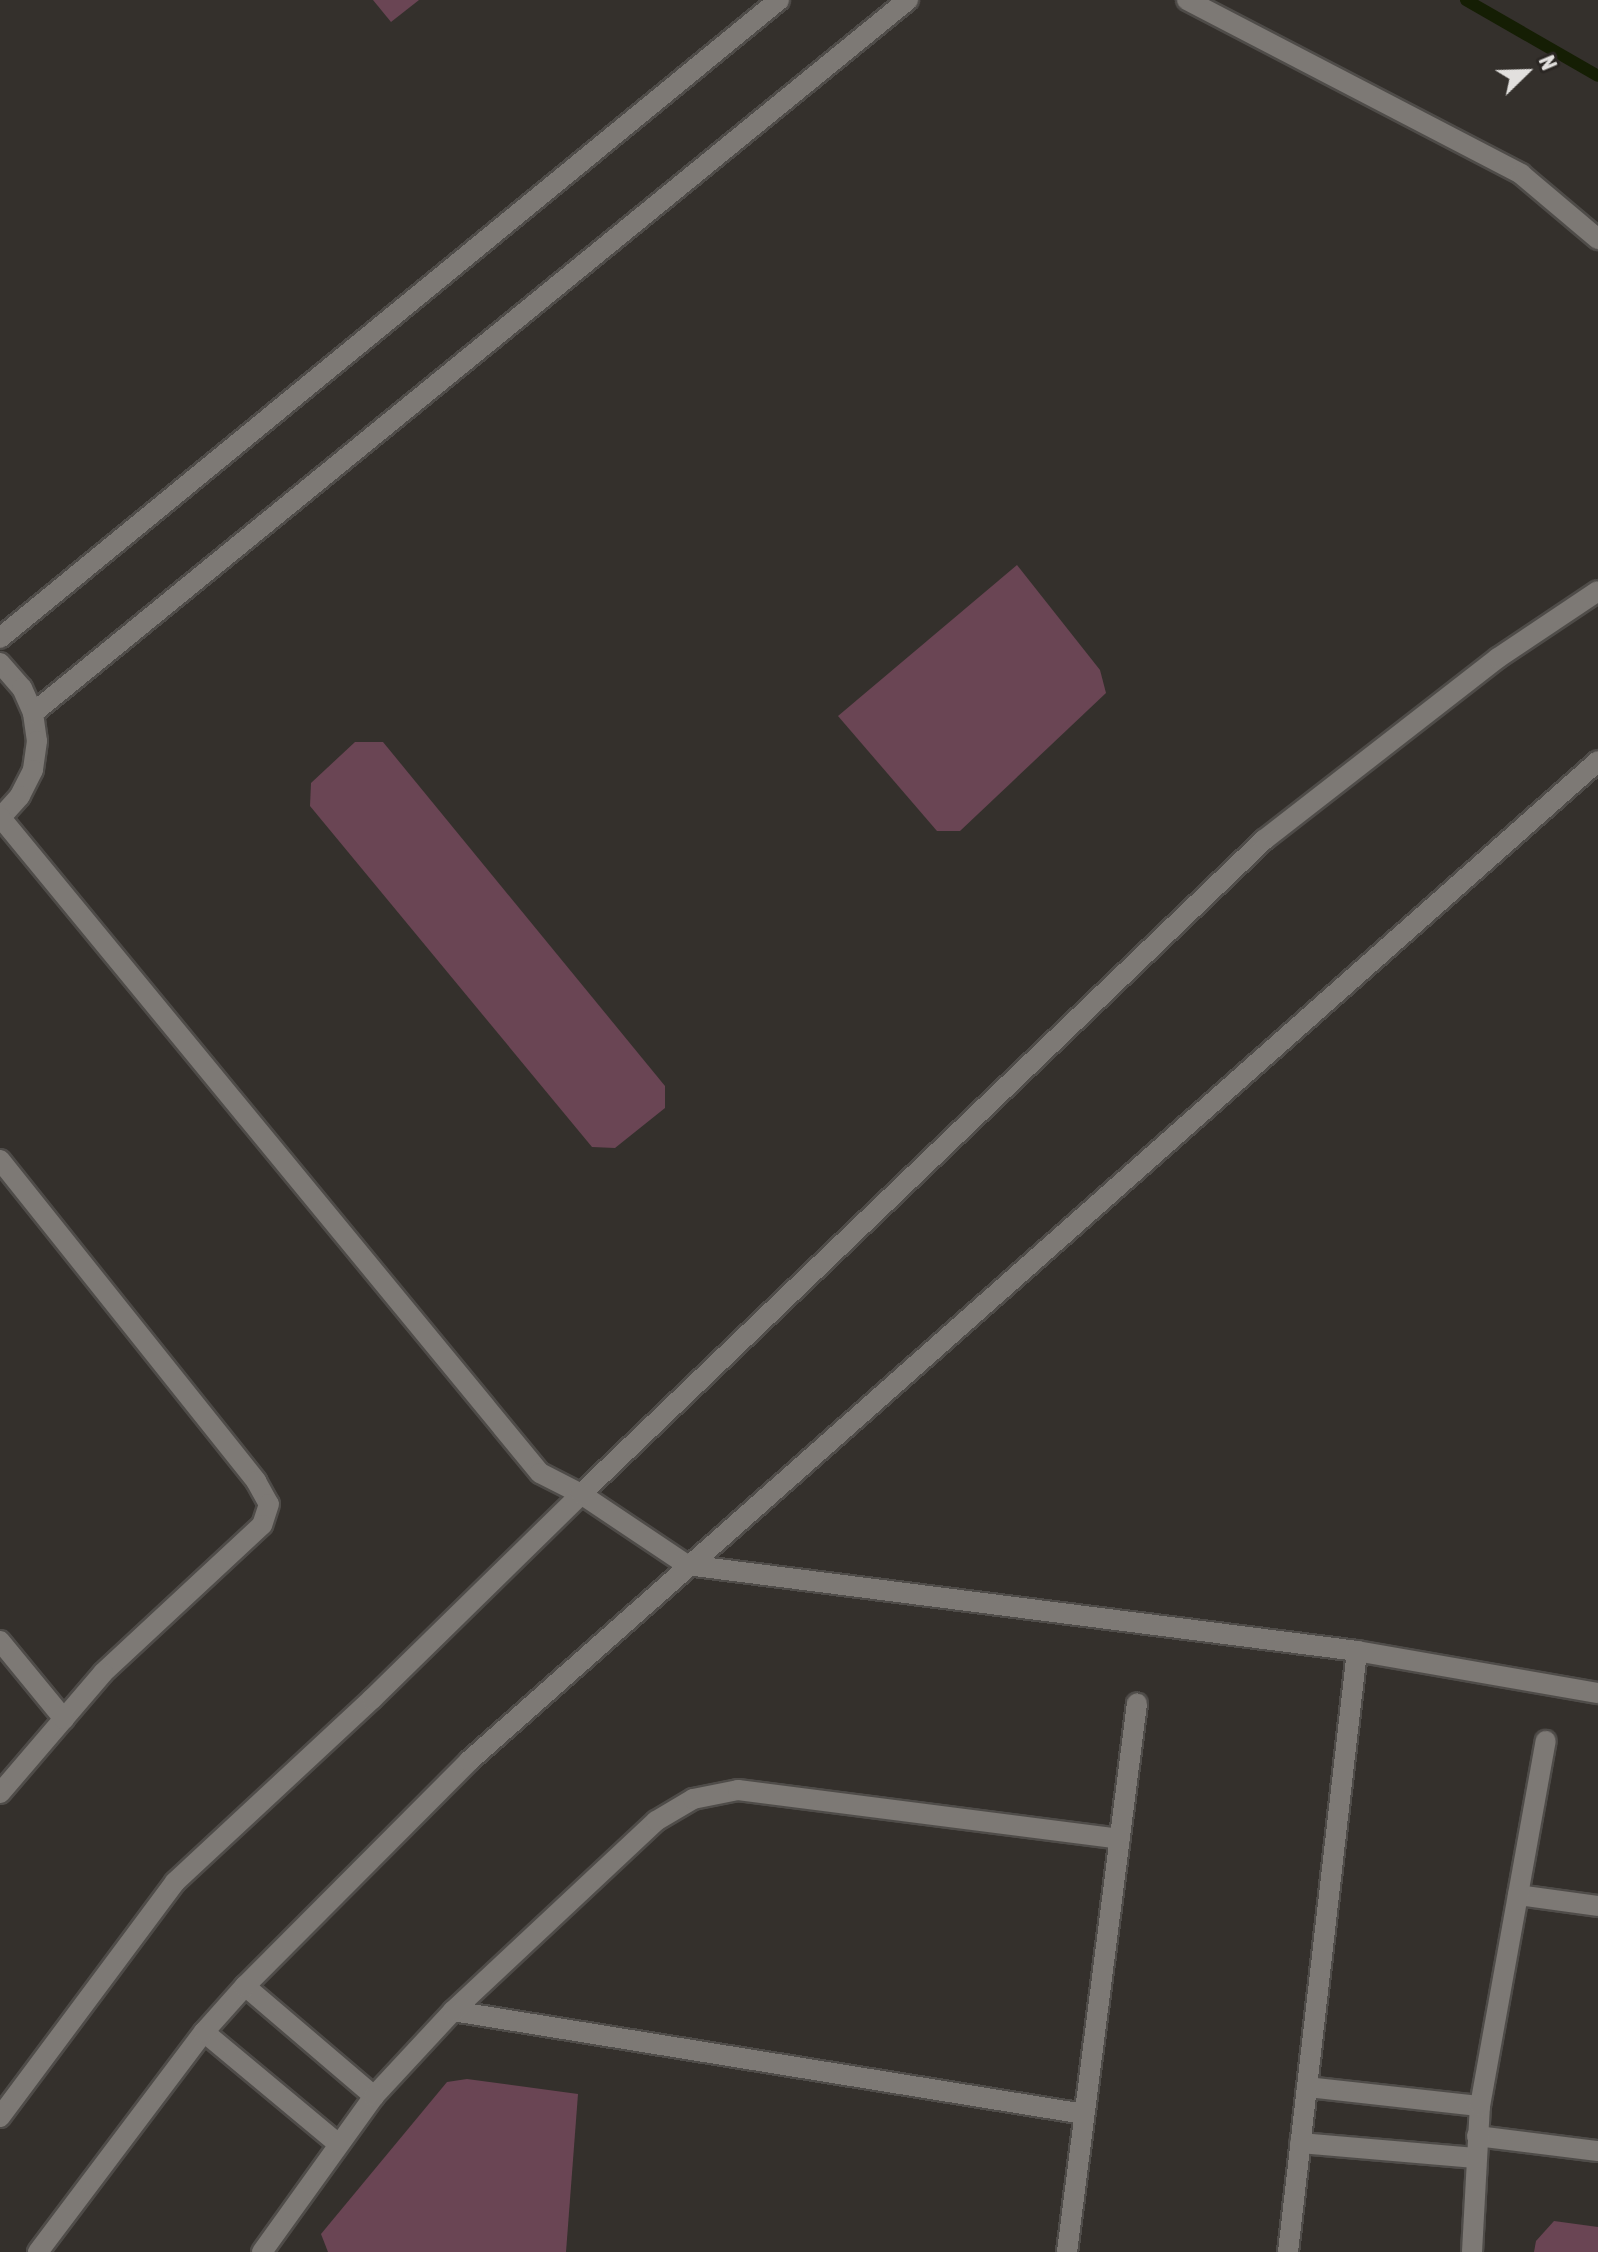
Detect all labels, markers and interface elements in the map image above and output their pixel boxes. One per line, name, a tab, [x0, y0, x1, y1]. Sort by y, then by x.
north arrow	[1486, 32, 1566, 112]
text: N	[1534, 52, 1563, 74]

